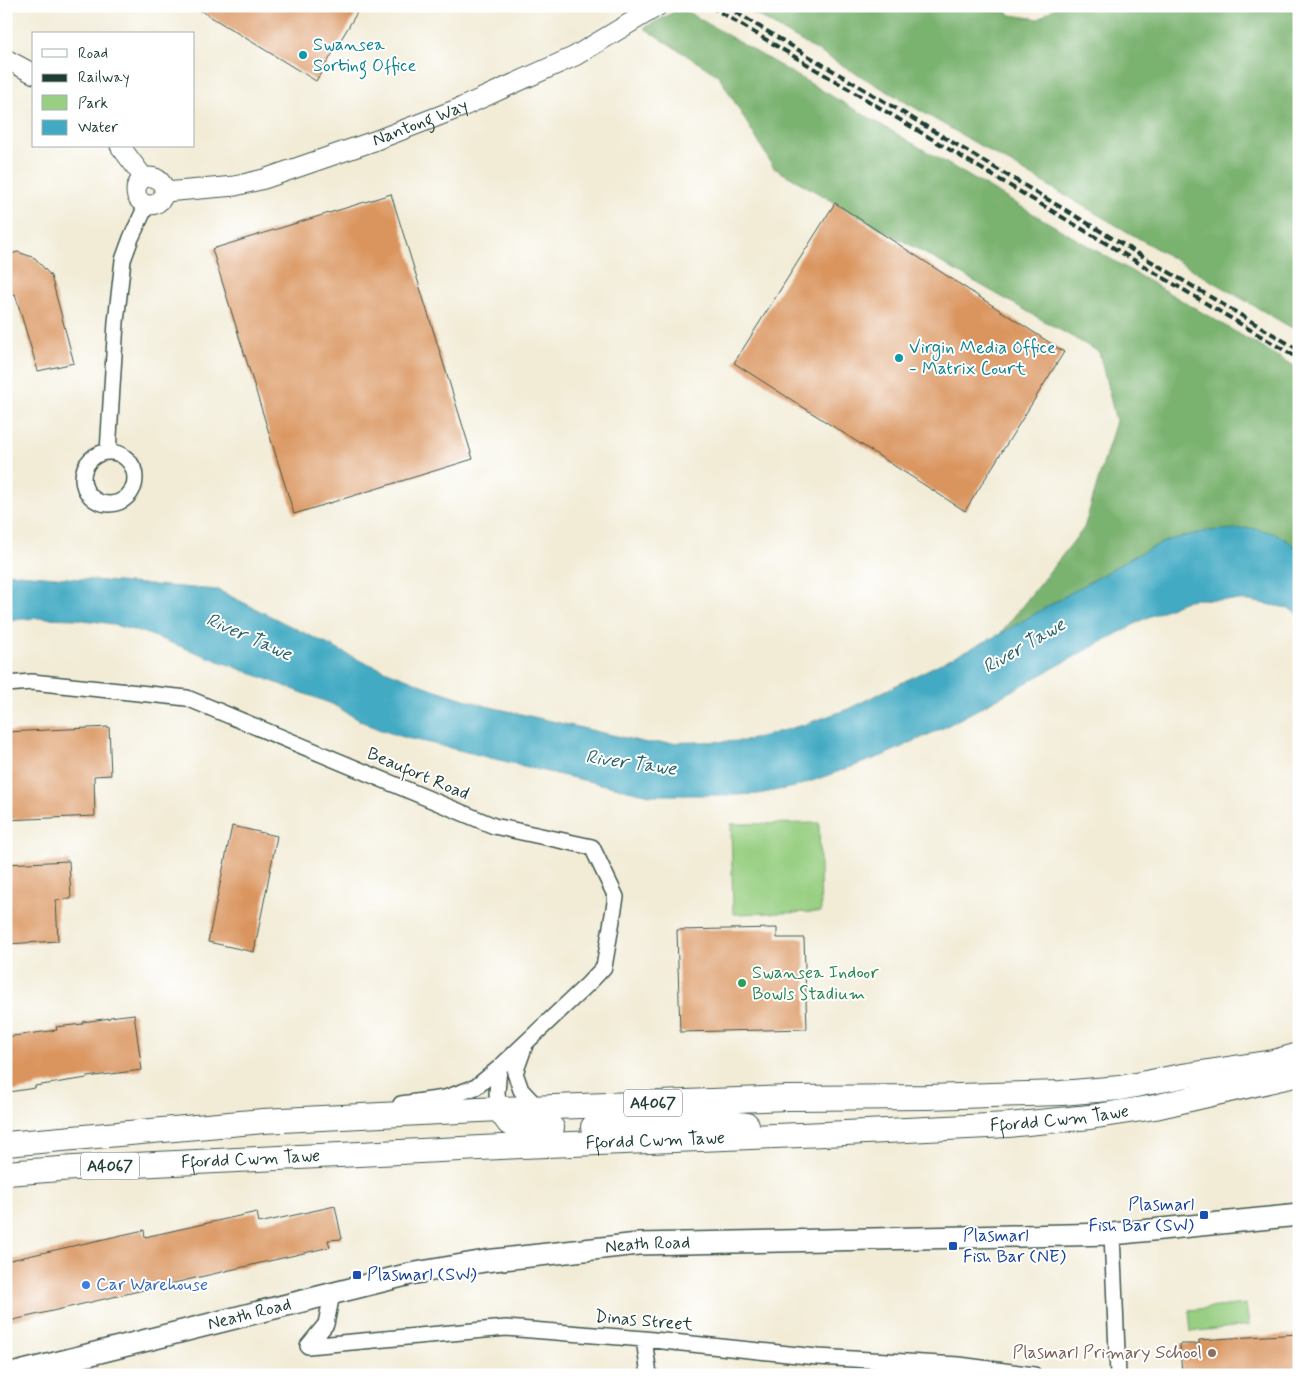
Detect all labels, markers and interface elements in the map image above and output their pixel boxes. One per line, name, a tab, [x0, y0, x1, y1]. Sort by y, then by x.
legend	[32, 32, 195, 148]
place label: Swansea Sorting Office	[313, 33, 416, 80]
text: Road	[78, 44, 108, 64]
marker: Swansea Sorting Office	[297, 49, 309, 61]
text: Railway	[78, 68, 130, 88]
text: Park	[78, 94, 108, 114]
street label: Nantong Way	[369, 94, 472, 152]
text: Water	[78, 118, 118, 138]
place label: Virgin Media Office - Matrix Court	[909, 336, 1056, 381]
marker: Virgin Media Office - Matrix Court	[893, 352, 905, 364]
water label: River Tawe	[202, 607, 296, 667]
water label: River Tawe	[978, 612, 1070, 680]
street label: Beaufort Road	[363, 742, 473, 808]
water label: River Tawe	[584, 744, 679, 782]
place label: Swansea Indoor Bowls Stadium	[752, 961, 879, 1006]
marker: Swansea Indoor Bowls Stadium	[736, 977, 748, 989]
road number: A4067	[624, 1090, 682, 1116]
street label: Ffordd Cwm Tawe	[990, 1099, 1131, 1139]
street label: Ffordd Cwm Tawe	[585, 1126, 725, 1157]
street label: Ffordd Cwm Tawe	[180, 1144, 321, 1176]
road number: A4067	[81, 1152, 139, 1180]
place label: Plasmarl Fish Bar (SW)	[1089, 1193, 1195, 1238]
marker: Plasmarl Fish Bar (SW)	[1198, 1209, 1210, 1221]
place label: Plasmarl Fish Bar (NE)	[963, 1224, 1067, 1269]
street label: Neath Road	[604, 1231, 690, 1260]
marker: Plasmarl Fish Bar (NE)	[947, 1240, 959, 1252]
place label: Plasmarl (SW)	[367, 1263, 477, 1287]
marker: Plasmarl (SW)	[351, 1269, 363, 1281]
place label: Car Warehouse	[96, 1273, 208, 1297]
marker: Car Warehouse	[80, 1279, 92, 1291]
street label: Neath Road	[205, 1292, 294, 1336]
street label: Dinas Street	[594, 1305, 694, 1337]
place label: Plasmarl Primary School	[1012, 1341, 1202, 1365]
marker: Plasmarl Primary School	[1206, 1347, 1218, 1359]

